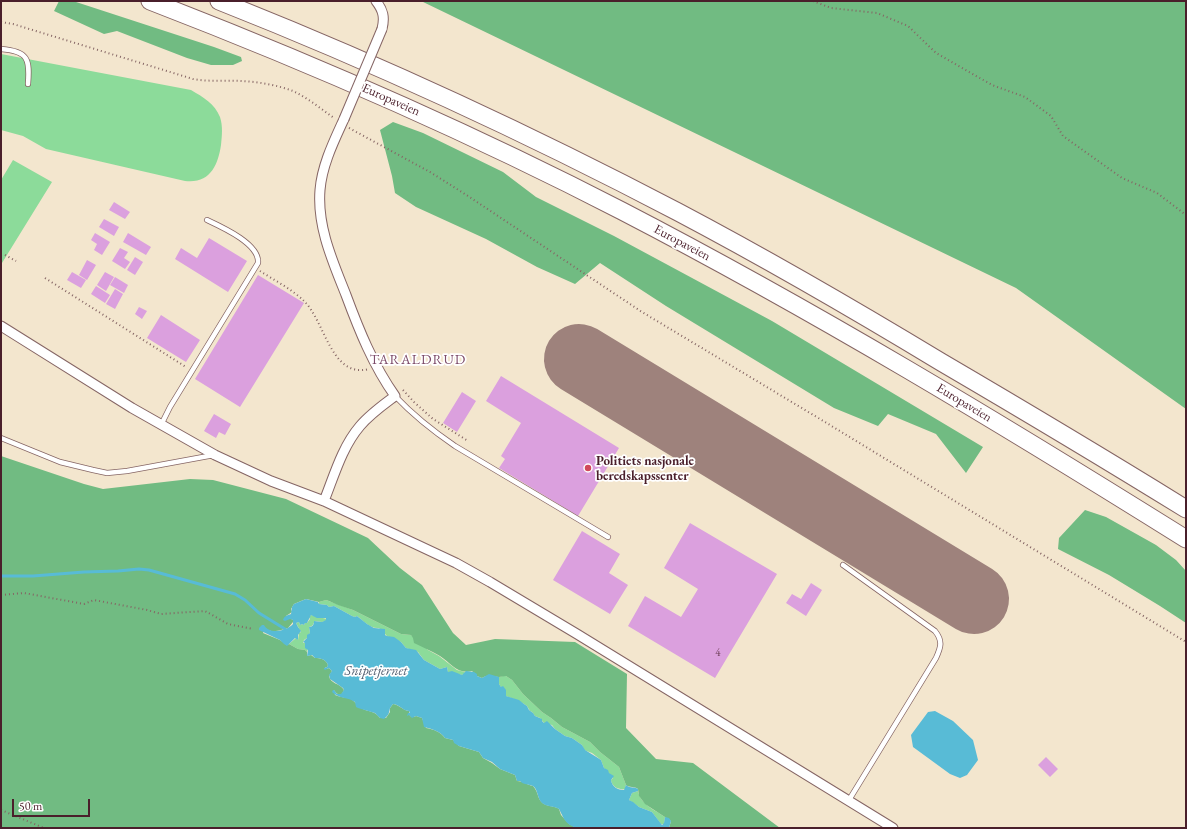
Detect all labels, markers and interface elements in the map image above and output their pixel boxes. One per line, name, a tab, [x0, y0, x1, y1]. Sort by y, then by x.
street label: Europaveien	[360, 80, 422, 120]
street label: Europaveien	[651, 222, 713, 264]
district label: TARALDRUD	[370, 352, 466, 368]
street label: Europaveien	[933, 380, 995, 426]
place label: Politiets nasjonale beredskapssenter	[596, 453, 694, 484]
marker: Politiets nasjonale beredskapssenter	[583, 463, 593, 473]
house number: 4	[715, 646, 721, 660]
water label: Snipetjernet	[345, 663, 407, 679]
scale bar	[14, 791, 92, 817]
text: 50 m	[19, 798, 42, 814]

